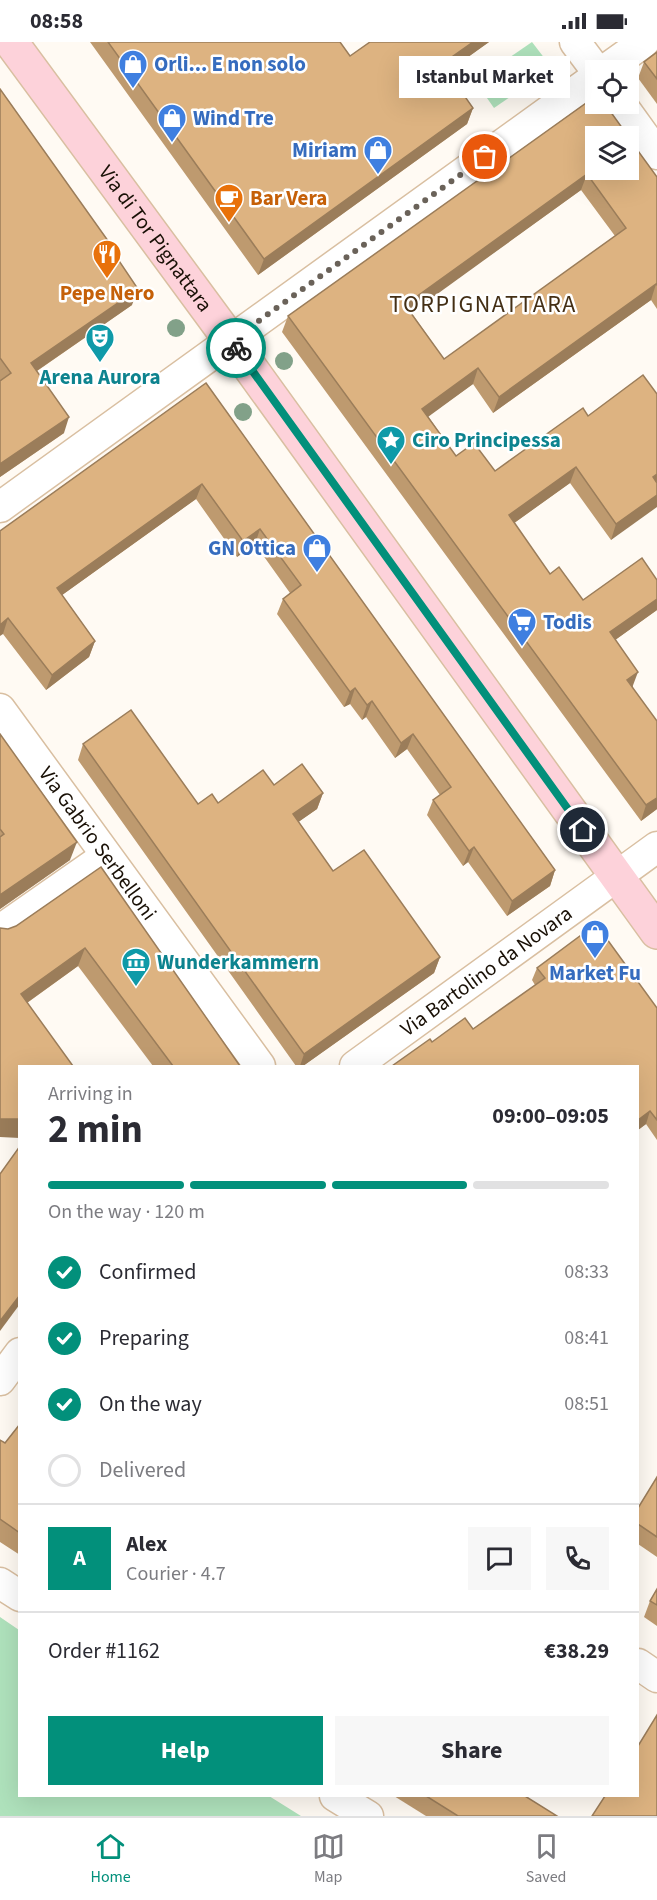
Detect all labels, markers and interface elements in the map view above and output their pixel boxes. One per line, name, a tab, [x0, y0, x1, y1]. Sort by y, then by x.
text: 08:58	[30, 5, 83, 37]
shop icon: Orli... E non solo	[117, 48, 149, 90]
place label: Orli... E non solo	[154, 49, 306, 79]
callout: Istanbul Market	[400, 55, 570, 97]
map controls	[585, 60, 639, 180]
button: locate	[585, 60, 639, 114]
text: Istanbul Market	[415, 63, 554, 91]
shop icon: Wind Tre	[156, 102, 188, 144]
place label: Wind Tre	[193, 103, 274, 133]
button: layers	[585, 126, 639, 180]
pin	[459, 131, 510, 182]
shop icon: Miriam	[362, 134, 394, 176]
place label: Miriam	[292, 135, 357, 165]
icon: bag	[468, 140, 501, 173]
street label: Via di Tor Pignattara	[92, 159, 220, 318]
cafe icon: Bar Vera	[213, 182, 245, 224]
place label: Bar Vera	[250, 183, 327, 213]
restaurant icon: Pepe Nero	[91, 238, 123, 280]
place label: Pepe Nero	[60, 278, 154, 308]
district label: TORPIGNATTARA	[389, 287, 577, 322]
courier	[206, 318, 266, 378]
theatre icon: Arena Aurora	[84, 322, 116, 364]
icon: bike	[220, 332, 253, 365]
place label: Arena Aurora	[39, 362, 160, 392]
place icon: Ciro Principessa	[375, 424, 407, 466]
place label: Ciro Principessa	[412, 425, 561, 455]
shop icon: GN Ottica	[301, 532, 333, 574]
place label: GN Ottica	[208, 533, 296, 563]
supermarket icon: Todis	[506, 606, 538, 648]
place label: Todis	[543, 607, 592, 637]
street label: Via Gabrio Serbelloni	[31, 760, 164, 926]
pin	[557, 804, 608, 855]
icon: home	[566, 813, 599, 846]
street label: Via Bartolino da Novara	[394, 898, 578, 1043]
shop icon: Market Fu	[579, 918, 611, 960]
museum icon: Wunderkammern	[120, 946, 152, 988]
place label: Wunderkammern	[157, 947, 319, 977]
place label: Market Fu	[549, 958, 641, 988]
text: Arriving in	[48, 1080, 133, 1108]
text: 09:00–09:05	[492, 1100, 609, 1132]
text: 2 min	[48, 1102, 143, 1158]
text: On the way · 120 m	[48, 1198, 205, 1226]
icon: check	[48, 1256, 81, 1289]
text: Confirmed	[99, 1256, 196, 1288]
text: 08:33	[564, 1258, 609, 1286]
icon: check	[48, 1322, 81, 1355]
text: Preparing	[99, 1322, 189, 1354]
text: 08:41	[564, 1324, 609, 1352]
icon: check	[48, 1388, 81, 1421]
text: On the way	[99, 1388, 202, 1420]
text: 08:51	[564, 1390, 609, 1418]
text: Delivered	[99, 1454, 186, 1486]
button: chat	[468, 1527, 531, 1590]
button: phone	[546, 1527, 609, 1590]
text: Alex	[126, 1528, 167, 1560]
text: A	[73, 1542, 86, 1574]
text: Courier · 4.7	[126, 1560, 226, 1588]
text: Order #1162	[48, 1635, 160, 1667]
text: €38.29	[544, 1635, 609, 1667]
button: Help	[48, 1716, 323, 1785]
button: Share	[335, 1716, 609, 1785]
tab: Home	[90, 1830, 131, 1888]
tab: Map	[312, 1830, 345, 1888]
tab: Saved	[526, 1830, 567, 1888]

